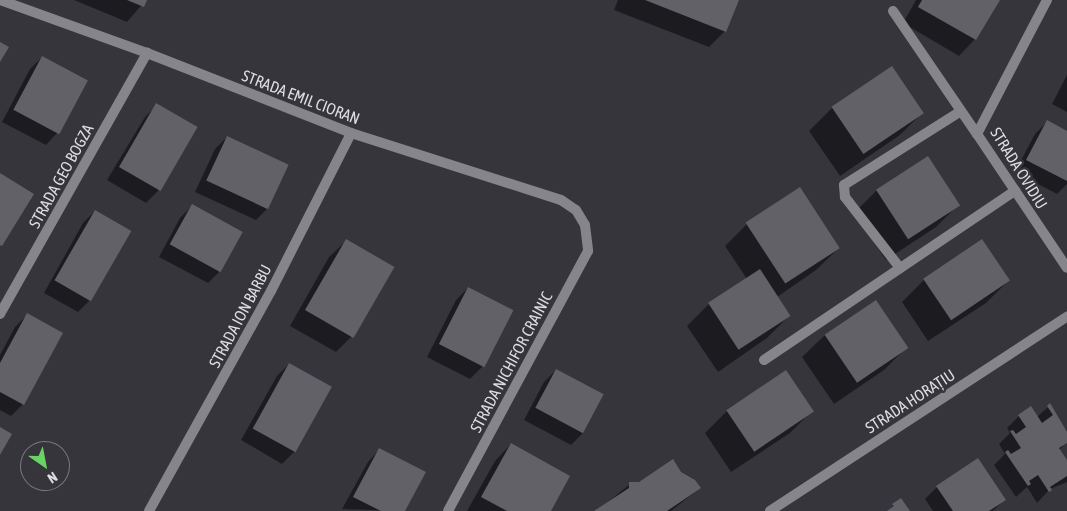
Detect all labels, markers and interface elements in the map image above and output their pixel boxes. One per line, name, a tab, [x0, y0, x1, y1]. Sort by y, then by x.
street label: STRADA EMIL CIORAN	[239, 66, 363, 128]
street label: STRADA GEO BOGZA	[25, 121, 97, 231]
street label: STRADA OVIDIU	[986, 124, 1052, 212]
street label: STRADA ION BARBU	[205, 261, 275, 371]
street label: STRADA NICHIFOR CRAINIC	[466, 288, 556, 436]
street label: STRADA HORAȚIU	[862, 365, 958, 437]
north arrow	[20, 441, 70, 491]
text: N	[45, 469, 60, 487]

